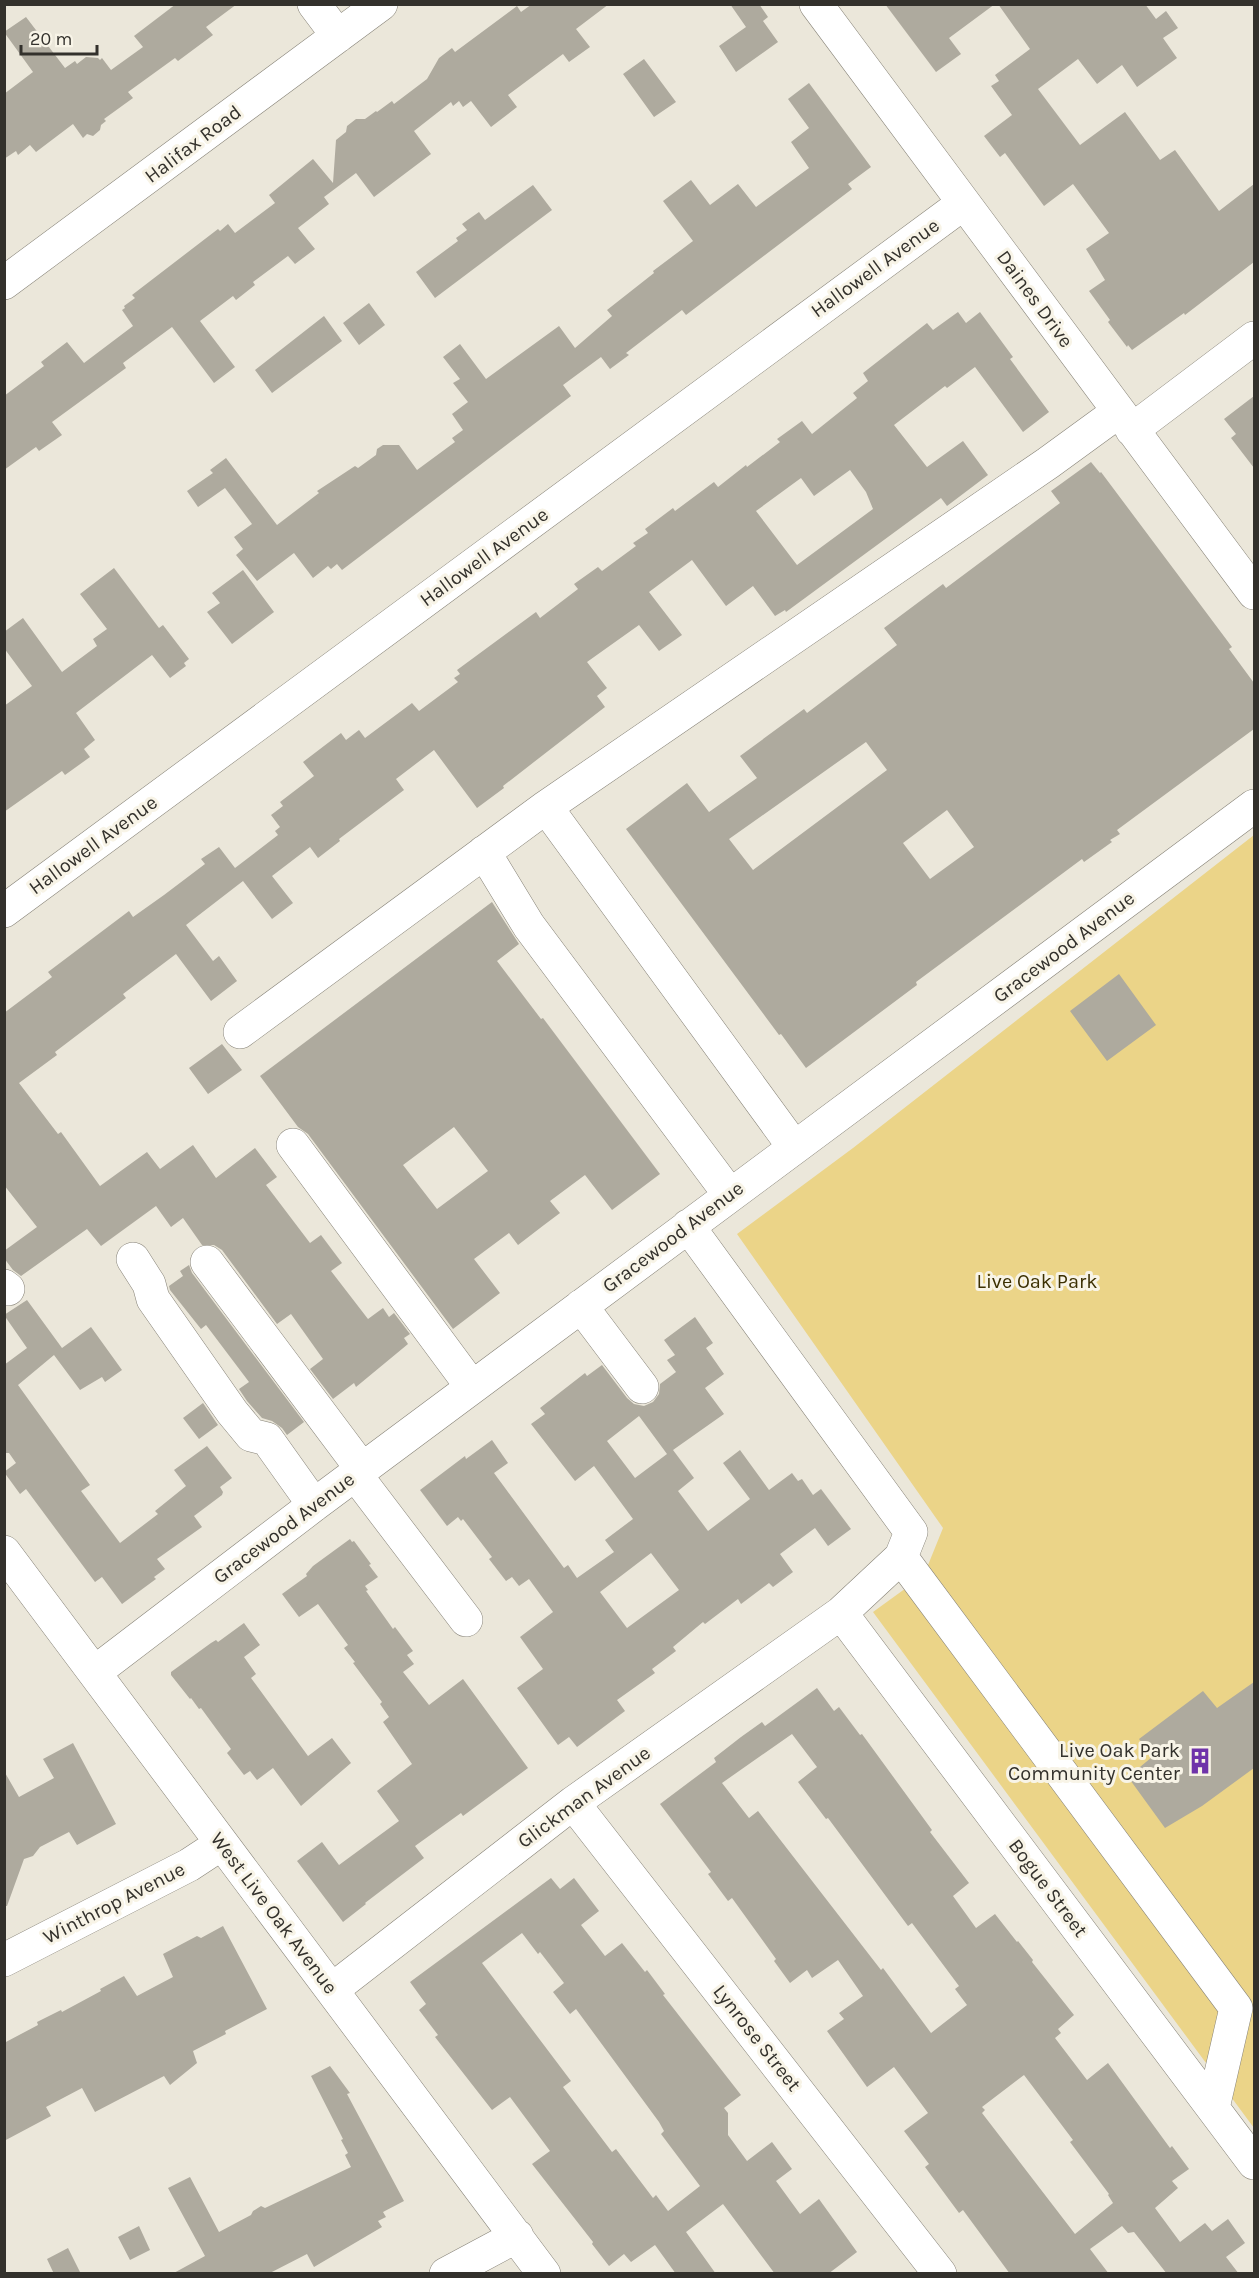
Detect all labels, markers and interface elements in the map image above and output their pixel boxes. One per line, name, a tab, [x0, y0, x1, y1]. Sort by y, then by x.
scale bar	[21, 18, 98, 56]
text: 20 m	[30, 28, 72, 50]
street label: Halifax Road	[140, 100, 246, 188]
street label: Hallowell Avenue	[806, 214, 944, 322]
street label: Daines Drive	[992, 246, 1078, 352]
street label: Hallowell Avenue	[415, 503, 553, 611]
street label: Hallowell Avenue	[24, 791, 162, 899]
street label: Gracewood Avenue	[989, 887, 1139, 1007]
street label: Gracewood Avenue	[598, 1177, 748, 1297]
park label: Live Oak Park	[977, 1270, 1097, 1293]
street label: Gracewood Avenue	[209, 1468, 359, 1588]
place label: Live Oak Park Community Center	[1008, 1739, 1181, 1785]
street label: Glickman Avenue	[513, 1741, 655, 1853]
building icon: Live Oak Park Community Center	[1185, 1746, 1215, 1776]
street label: West Live Oak Avenue	[206, 1828, 342, 1998]
street label: Bogue Street	[1004, 1834, 1093, 1942]
street label: Winthrop Avenue	[39, 1857, 189, 1949]
street label: Lynrose Street	[708, 1980, 806, 2096]

